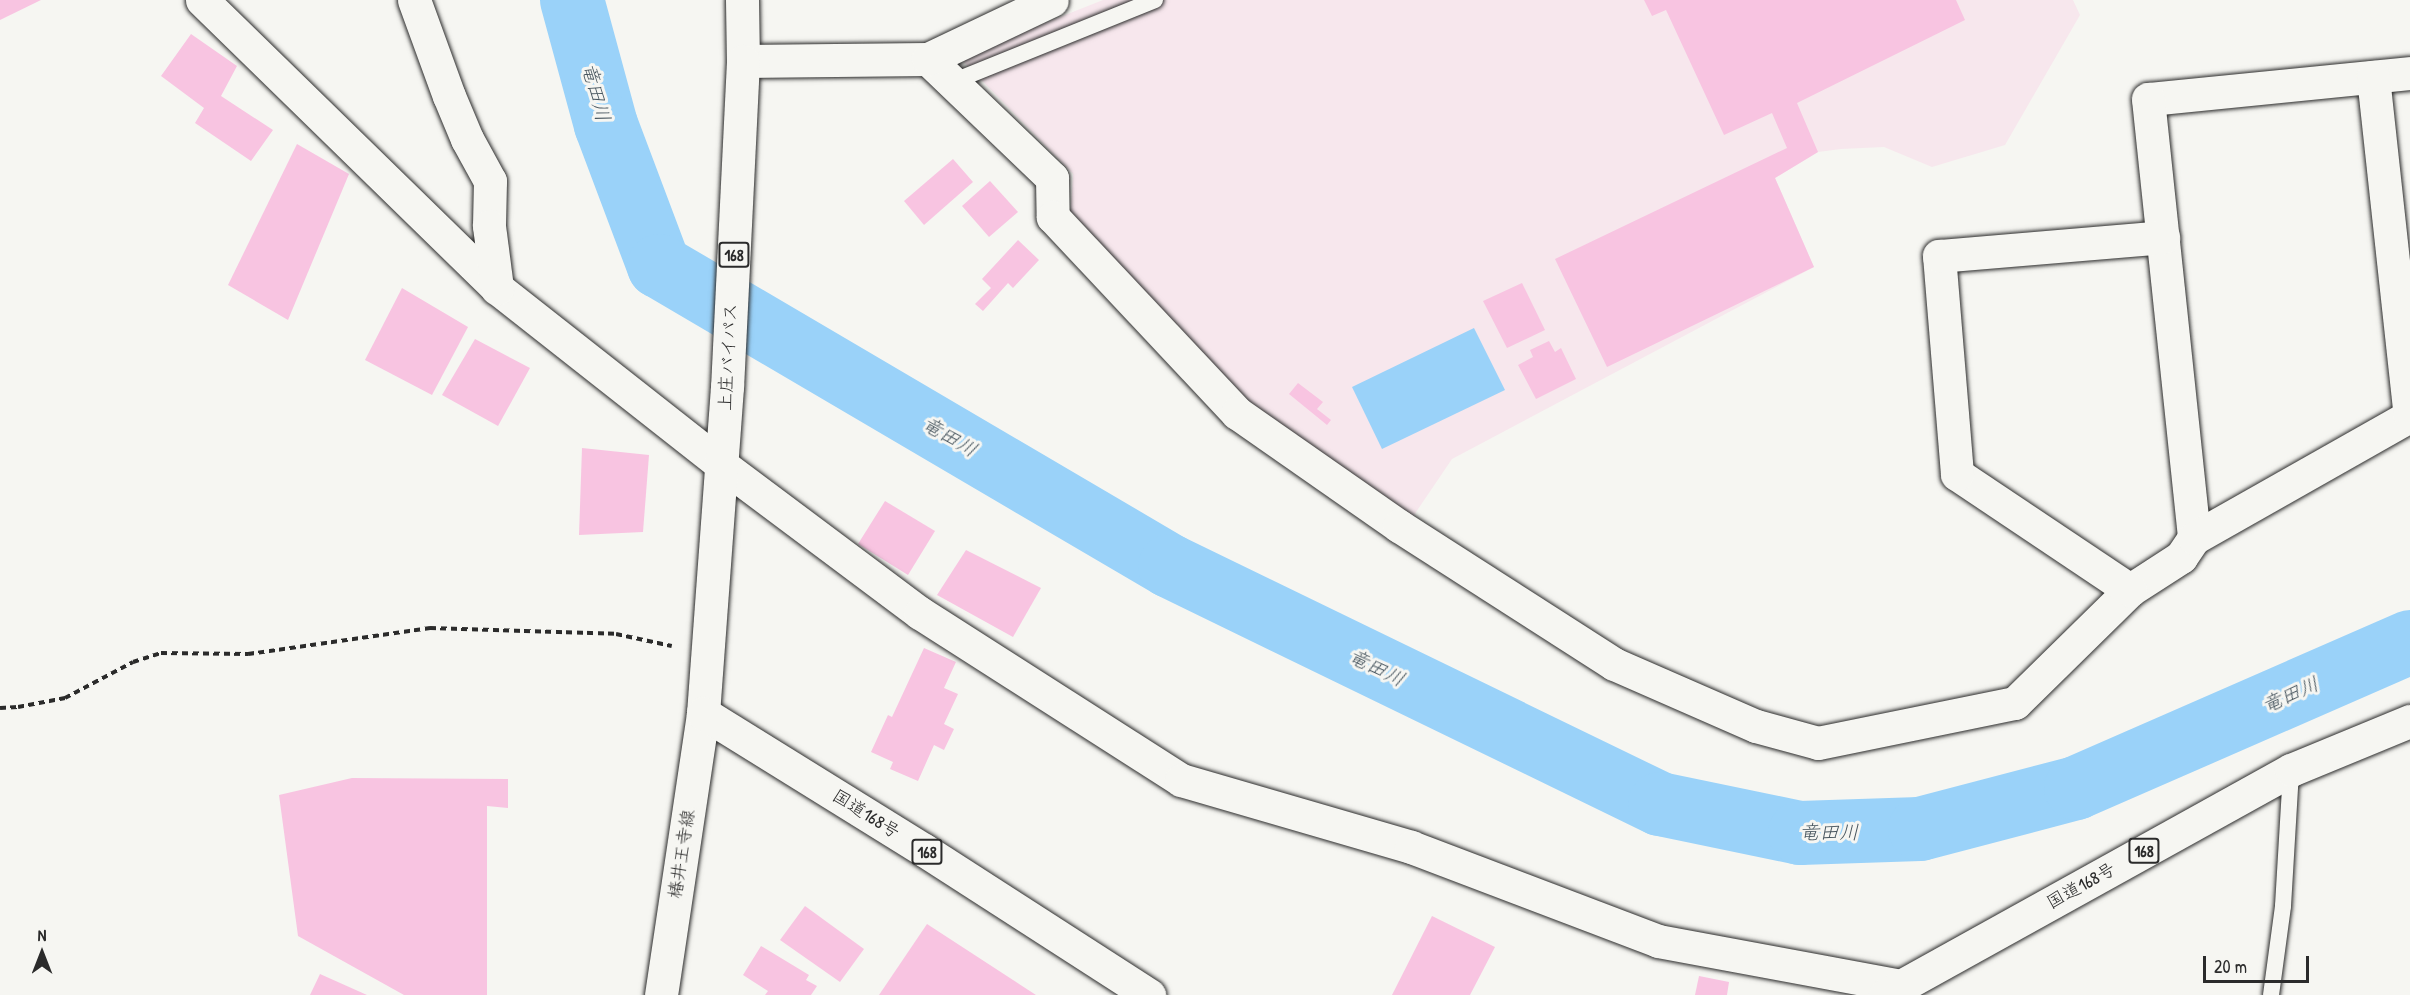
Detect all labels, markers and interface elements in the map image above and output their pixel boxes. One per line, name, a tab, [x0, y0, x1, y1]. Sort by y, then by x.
water label: 竜田川	[578, 60, 616, 124]
road number: 168	[718, 242, 750, 268]
street label: 上庄バイパス	[714, 303, 742, 411]
water label: 竜田川	[918, 411, 982, 461]
water label: 竜田川	[1345, 643, 1409, 691]
water label: 竜田川	[2258, 671, 2322, 717]
street label: 国道168号	[828, 785, 904, 843]
street label: 椿井王寺線	[664, 808, 700, 900]
water label: 竜田川	[1799, 819, 1859, 843]
road number: 168	[2128, 838, 2160, 864]
road number: 168	[910, 839, 944, 865]
street label: 国道168号	[2043, 858, 2119, 914]
north arrow	[12, 923, 72, 983]
text: N	[38, 924, 46, 946]
scale bar	[2206, 944, 2312, 982]
text: 20 m	[2214, 954, 2247, 979]

